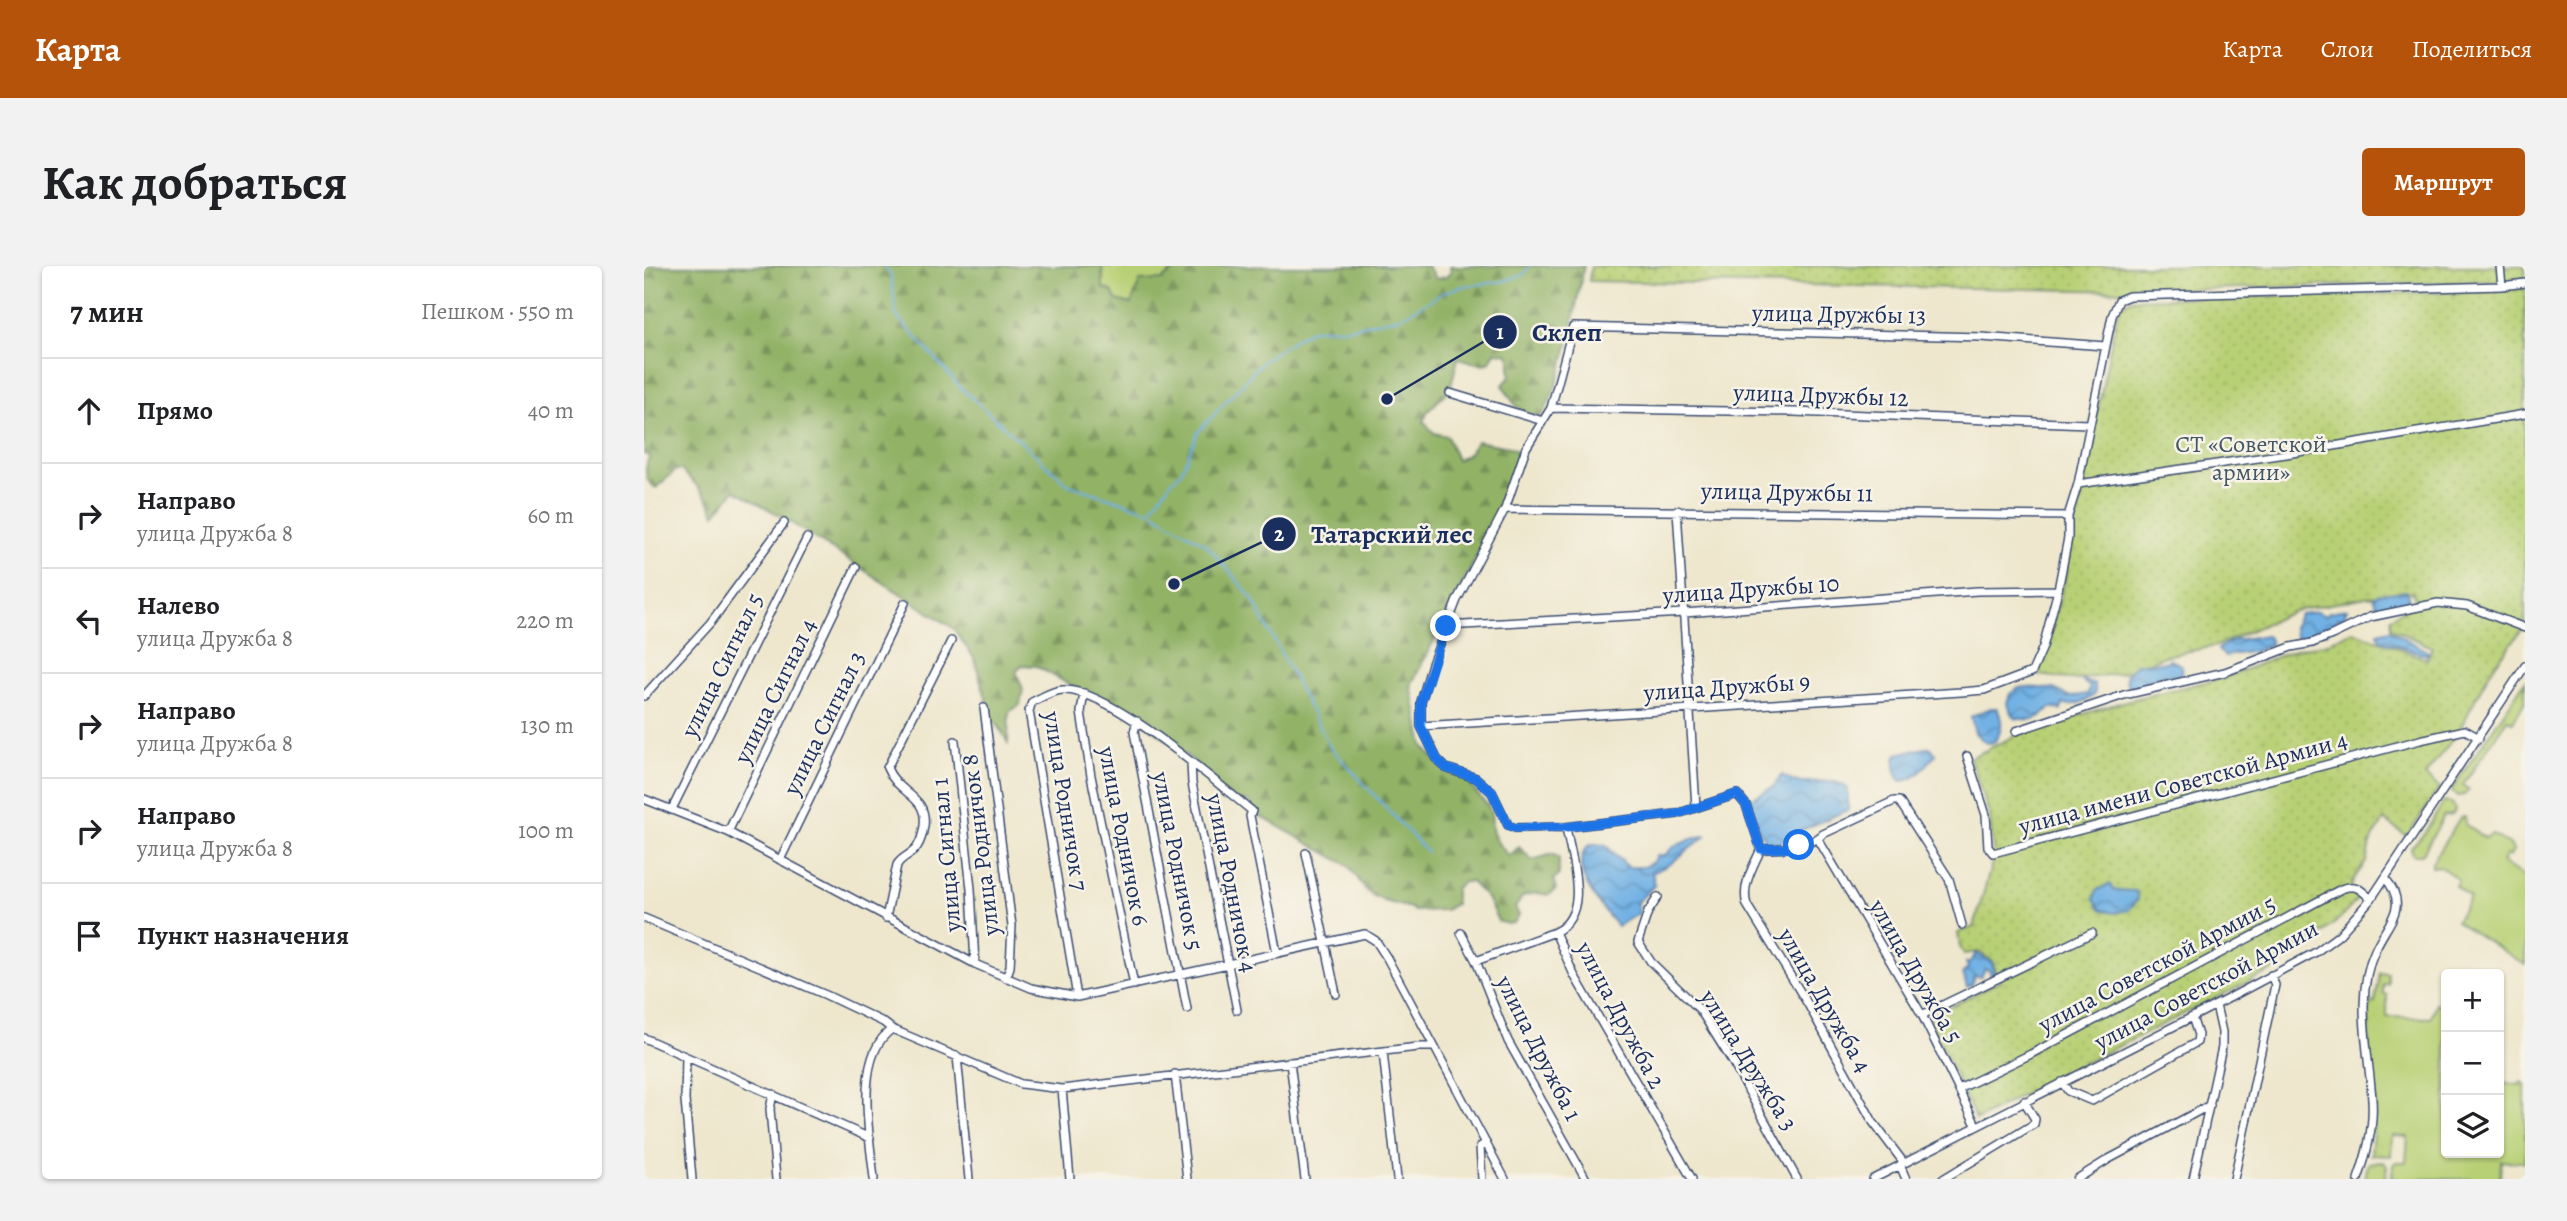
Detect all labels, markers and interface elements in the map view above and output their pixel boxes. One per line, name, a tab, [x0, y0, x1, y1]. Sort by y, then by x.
text: Карта	[35, 27, 121, 72]
text: Карта	[2222, 33, 2283, 65]
text: Слои	[2321, 33, 2374, 65]
text: Поделиться	[2412, 33, 2532, 65]
button: Маршрут	[2362, 148, 2525, 216]
text: Как добраться	[42, 149, 348, 216]
text: 7 мин	[70, 292, 144, 332]
text: Пешком · 550 m	[421, 296, 574, 327]
street label: улица Дружбы 13	[1751, 296, 1926, 332]
callout: Склеп	[1483, 309, 1616, 356]
text: Склеп	[1532, 315, 1602, 350]
text: 1	[1496, 318, 1504, 346]
street label: улица Дружбы 12	[1732, 376, 1909, 414]
icon: ahead	[70, 392, 108, 430]
text: Прямо	[137, 393, 213, 428]
text: 40 m	[528, 395, 574, 426]
park label: СТ «Советской армии»	[2175, 428, 2327, 488]
street label: улица Дружбы 11	[1700, 474, 1873, 510]
text: Направо	[137, 483, 236, 518]
icon: right	[70, 497, 108, 535]
text: 60 m	[527, 500, 574, 531]
callout: Татарский лес	[1262, 511, 1486, 558]
text: Татарский лес	[1311, 517, 1473, 552]
text: улица Дружба 8	[137, 518, 293, 549]
text: 2	[1274, 520, 1284, 548]
street label: улица Дружбы 10	[1661, 567, 1840, 611]
text: Налево	[137, 588, 220, 623]
street label: улица Сигнал 5	[673, 588, 771, 743]
icon: left	[70, 602, 108, 640]
text: 220 m	[516, 605, 574, 636]
route end	[1430, 610, 1461, 641]
street label: улица Сигнал 4	[726, 613, 824, 770]
text: улица Дружба 8	[137, 623, 293, 654]
street label: улица Сигнал 3	[775, 646, 873, 801]
street label: улица Дружбы 9	[1642, 665, 1811, 709]
text: Направо	[137, 693, 236, 728]
icon: right	[70, 707, 108, 745]
street label: улица Родничок 7	[1036, 708, 1096, 894]
text: 130 m	[521, 710, 574, 741]
street label: улица имени Советской Армии 4	[2014, 724, 2351, 843]
text: улица Дружба 8	[137, 728, 293, 759]
street label: улица Родничок 6	[1091, 743, 1157, 928]
street label: улица Родничок 8	[953, 752, 1007, 939]
street label: улица Родничок 5	[1145, 768, 1211, 953]
street label: улица Сигнал 1	[923, 777, 969, 934]
street label: улица Родничок 4	[1199, 790, 1265, 975]
text: Направо	[137, 798, 236, 833]
icon: right	[70, 812, 108, 850]
text: 100 m	[518, 815, 574, 846]
route start	[1783, 829, 1814, 860]
text: улица Дружба 8	[137, 833, 293, 864]
street label: улица Советской Армии 5	[2033, 889, 2281, 1039]
street label: улица Дружба 5	[1861, 892, 1970, 1049]
street label: улица Советской Армии	[2089, 914, 2323, 1056]
icon: arrive	[70, 917, 108, 955]
text: Пункт назначения	[137, 918, 349, 953]
street label: улица Дружба 4	[1770, 921, 1879, 1078]
street label: улица Дружба 2	[1568, 935, 1673, 1094]
street label: улица Дружба 1	[1488, 969, 1589, 1126]
map controls	[2441, 969, 2504, 1158]
button: +	[2441, 969, 2504, 1032]
street label: улица Дружба 3	[1692, 982, 1805, 1137]
button: −	[2441, 1032, 2504, 1095]
button: layers	[2441, 1095, 2504, 1158]

